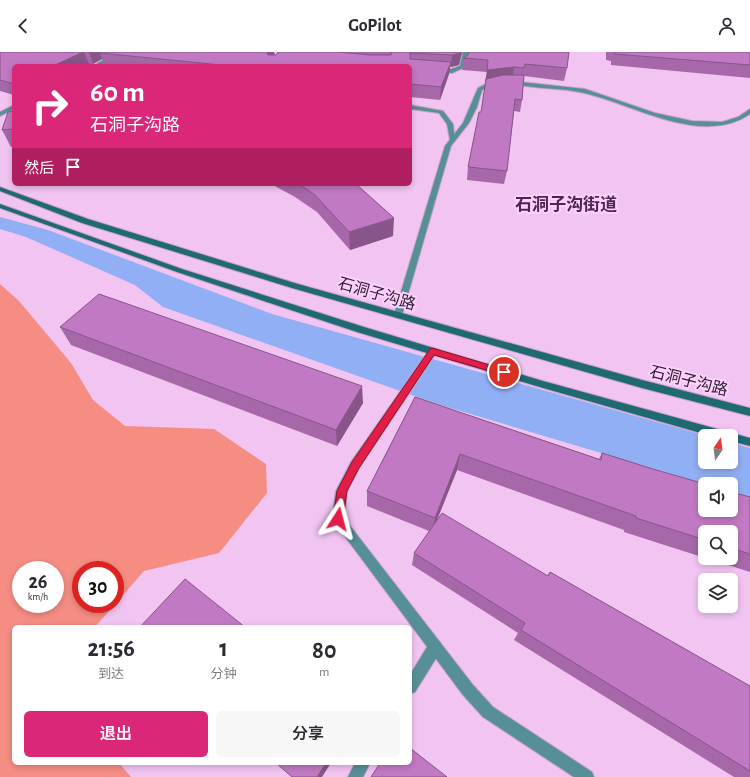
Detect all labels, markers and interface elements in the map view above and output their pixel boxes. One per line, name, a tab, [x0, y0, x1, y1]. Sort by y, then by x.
icon: back	[12, 15, 34, 37]
icon: person	[716, 15, 738, 37]
text: GoPilot	[348, 17, 402, 35]
text: 60 m	[90, 79, 145, 107]
icon: right	[24, 80, 76, 132]
text: 石洞子沟路	[90, 117, 180, 135]
icon: arrive	[62, 156, 84, 178]
text: 然后	[24, 161, 54, 176]
district label: 石洞子沟街道	[515, 195, 617, 213]
street label: 石洞子沟路	[336, 274, 418, 313]
pin	[487, 355, 521, 389]
icon: arrive	[493, 361, 515, 383]
street label: 石洞子沟路	[648, 363, 730, 398]
north arrow	[698, 429, 738, 469]
map controls	[698, 429, 738, 613]
button: sound	[698, 477, 738, 517]
position arrow	[317, 498, 359, 540]
button: search	[698, 525, 738, 565]
speed limit sign: 30	[72, 561, 124, 613]
text: 26	[28, 572, 48, 592]
button: layers	[698, 573, 738, 613]
text: km/h	[28, 592, 48, 602]
text: 21:56	[88, 637, 135, 661]
text: 1	[219, 637, 228, 661]
text: 80	[312, 639, 336, 663]
text: m	[319, 666, 329, 679]
text: 到达	[98, 668, 124, 681]
text: 分钟	[211, 668, 237, 681]
button: 退出	[24, 711, 208, 757]
button: 分享	[216, 711, 400, 757]

